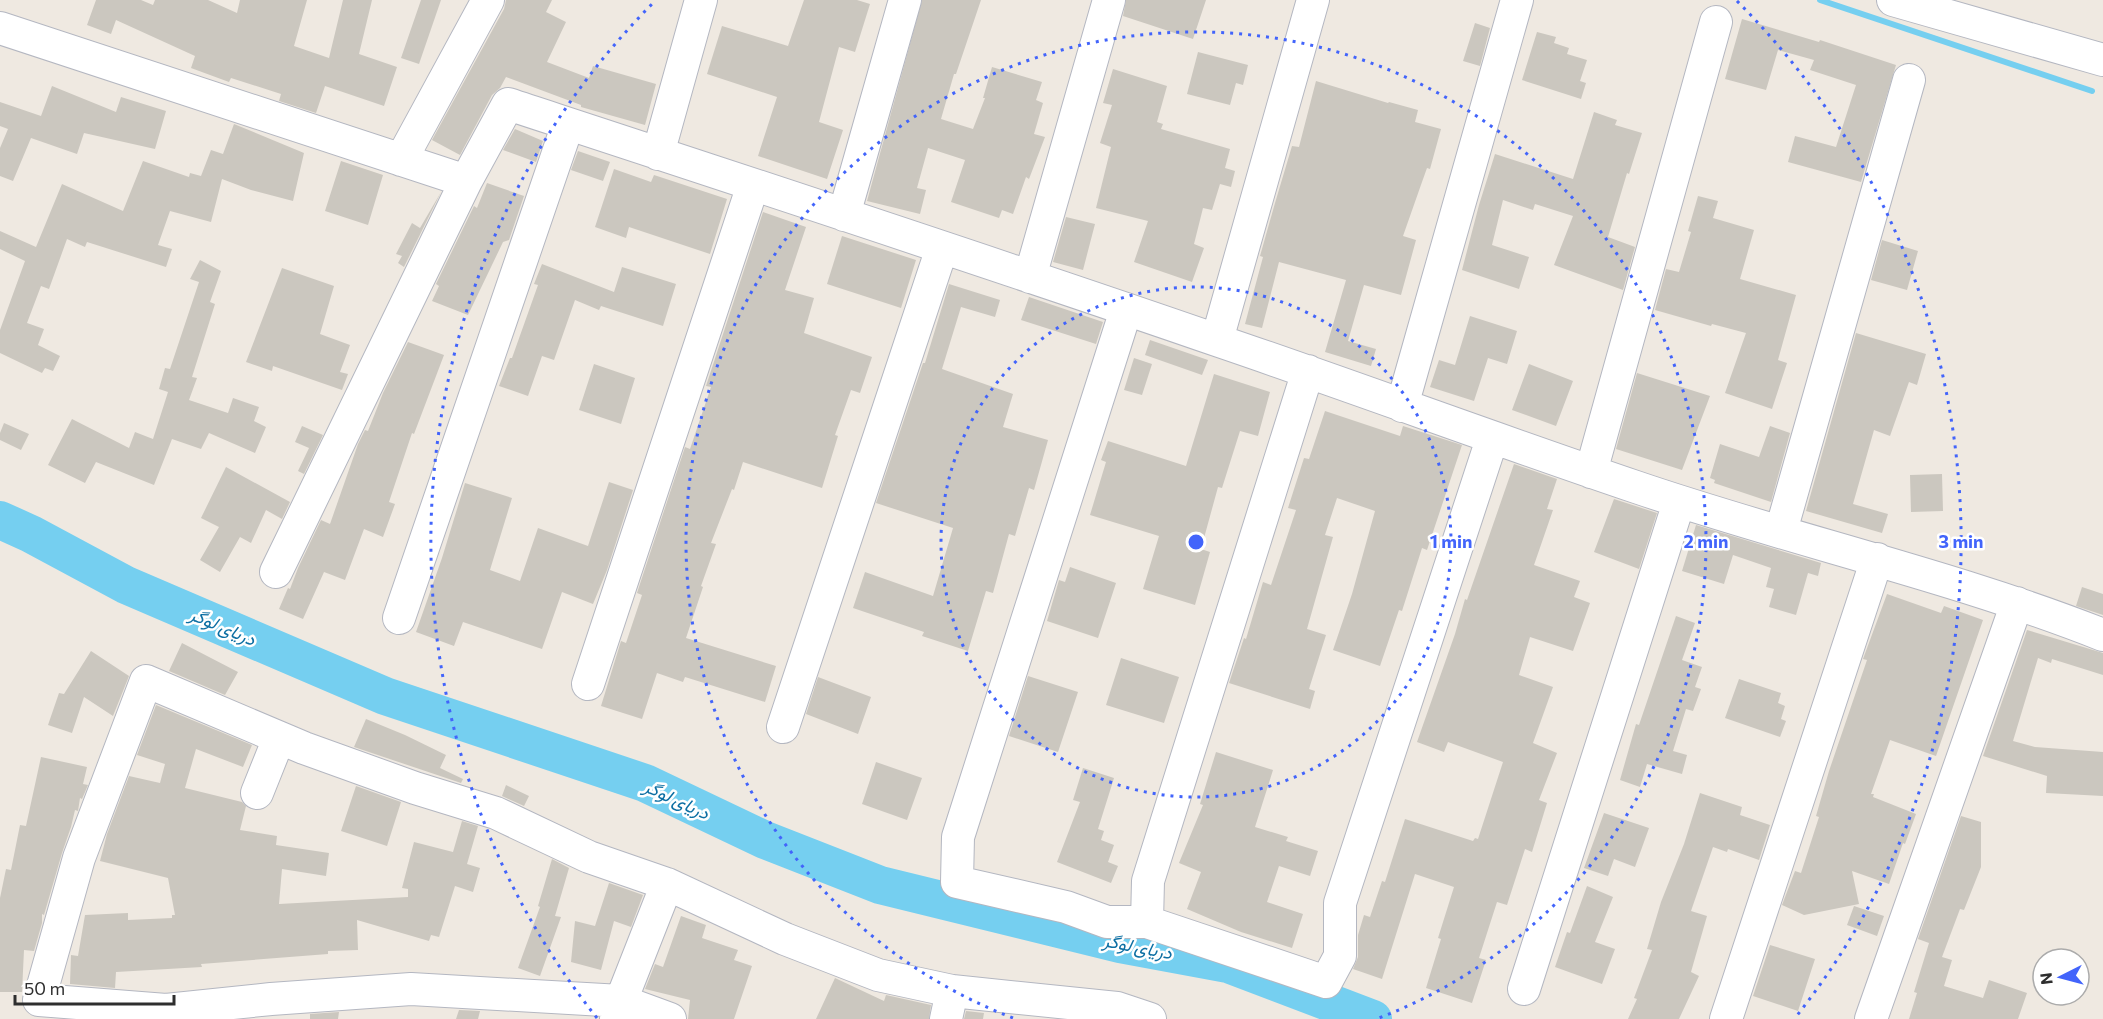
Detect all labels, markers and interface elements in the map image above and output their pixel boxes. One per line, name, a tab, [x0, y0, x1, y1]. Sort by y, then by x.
text: 1 min	[1430, 530, 1472, 552]
text: 2 min	[1684, 530, 1728, 552]
text: 3 min	[1938, 530, 1984, 552]
centre of rings	[1186, 532, 1206, 552]
water label: دریای لوگر	[185, 602, 260, 651]
water label: دریای لوگر	[640, 774, 713, 825]
water label: دریای لوگر	[1101, 928, 1175, 964]
north arrow	[2031, 947, 2091, 1007]
scale bar	[15, 968, 174, 1006]
text: N	[2036, 972, 2056, 986]
text: 50 m	[24, 977, 65, 999]

